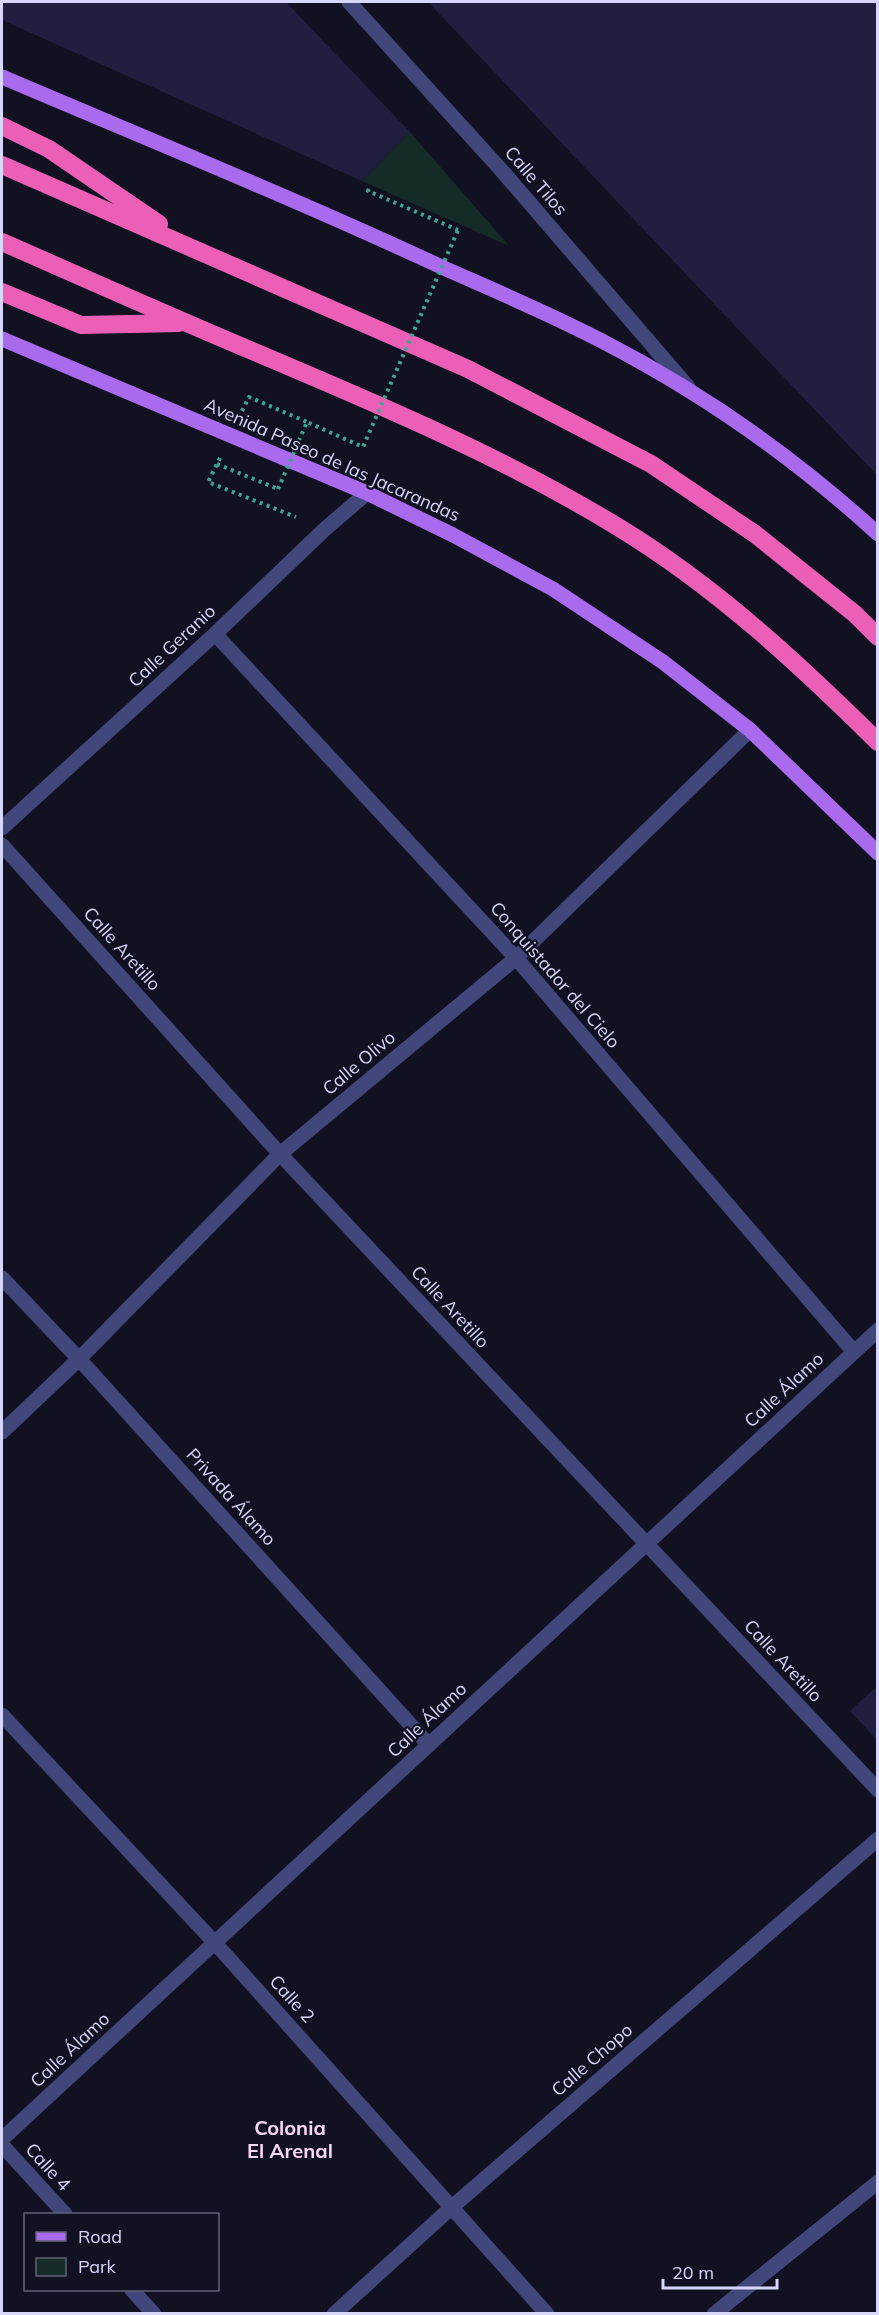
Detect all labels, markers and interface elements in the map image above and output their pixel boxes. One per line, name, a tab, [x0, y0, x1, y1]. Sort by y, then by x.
street label: Calle Tilos	[500, 141, 573, 220]
street label: Avenida Paseo de las Jacarandas	[201, 393, 464, 527]
street label: Calle Geranio	[123, 599, 220, 692]
street label: Conquistador del Cielo	[485, 897, 625, 1053]
street label: Calle Aretillo	[79, 902, 166, 995]
street label: Calle Olivo	[318, 1026, 400, 1100]
street label: Calle Aretillo	[406, 1261, 494, 1353]
street label: Calle Álamo	[739, 1347, 828, 1432]
street label: Privada Álamo	[182, 1443, 281, 1550]
street label: Calle Aretillo	[739, 1615, 827, 1707]
street label: Calle Álamo	[382, 1677, 471, 1762]
street label: Calle 2	[265, 1970, 320, 2027]
street label: Calle Álamo	[25, 2007, 114, 2092]
street label: Calle Chopo	[546, 2018, 637, 2101]
district label: Colonia El Arenal	[247, 2115, 333, 2163]
street label: Calle 4	[21, 2138, 76, 2196]
legend	[24, 2213, 219, 2291]
text: Road	[78, 2225, 122, 2248]
scale bar	[663, 2252, 777, 2290]
text: Park	[78, 2255, 117, 2278]
text: 20 m	[672, 2261, 714, 2284]

